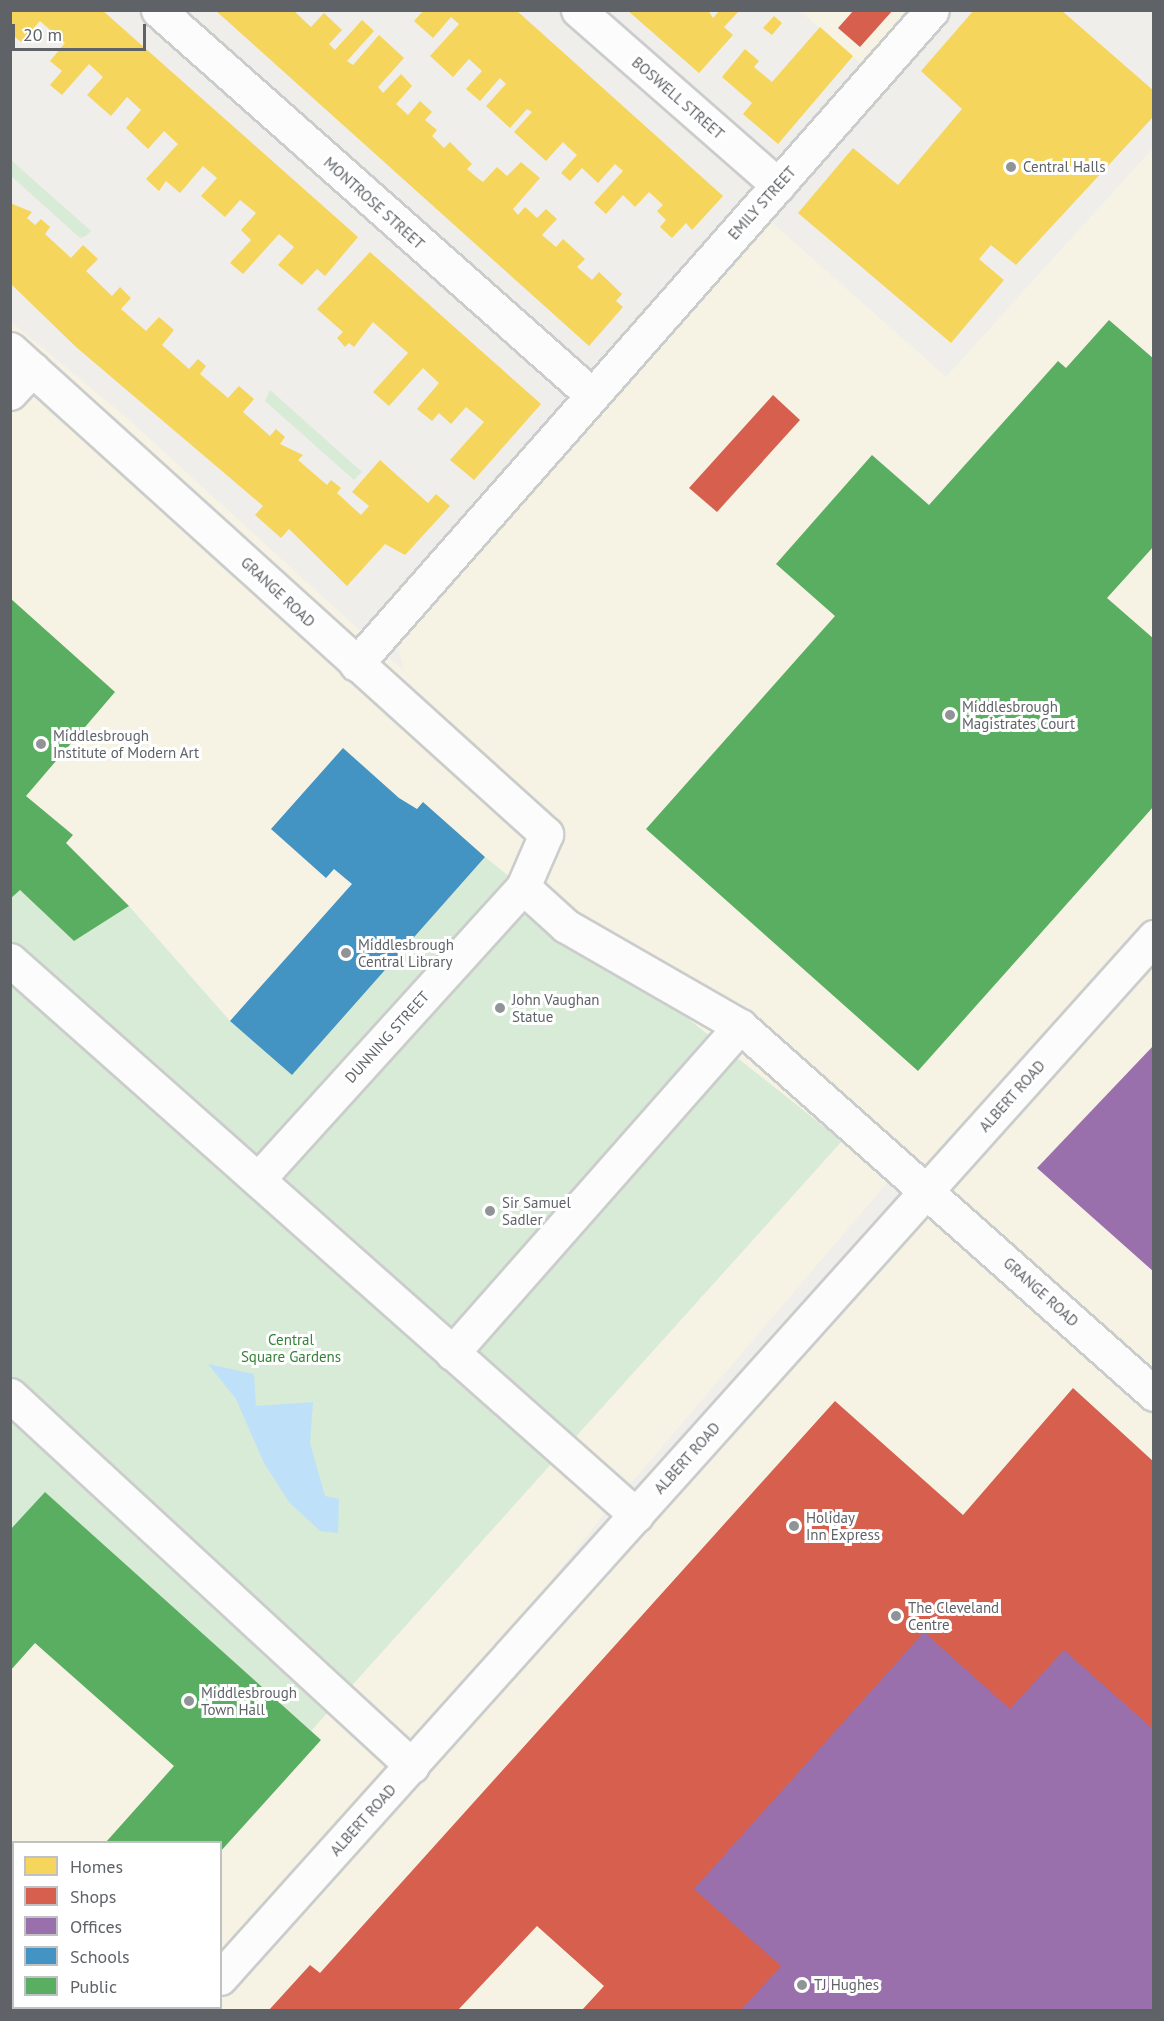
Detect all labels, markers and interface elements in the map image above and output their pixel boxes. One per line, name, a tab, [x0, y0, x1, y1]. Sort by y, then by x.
scale bar	[15, 12, 148, 50]
text: 20 m	[23, 23, 62, 46]
street label: BOSWELL STREET	[628, 53, 728, 143]
street label: MONTROSE STREET	[320, 153, 428, 253]
place label: Central Halls	[1023, 158, 1105, 176]
marker: Central Halls	[1004, 160, 1018, 174]
street label: EMILY STREET	[724, 163, 800, 243]
street label: GRANGE ROAD	[237, 553, 319, 631]
place label: Middlesbrough Magistrates Court	[962, 697, 1075, 732]
marker: Middlesbrough Magistrates Court	[943, 708, 957, 722]
place label: Middlesbrough Institute of Modern Art	[53, 726, 200, 761]
marker: Middlesbrough Institute of Modern Art	[34, 737, 48, 751]
place label: Middlesbrough Central Library	[358, 935, 454, 970]
marker: Middlesbrough Central Library	[339, 946, 353, 960]
street label: DUNNING STREET	[341, 987, 433, 1087]
place label: John Vaughan Statue	[512, 990, 600, 1025]
marker: John Vaughan Statue	[493, 1001, 507, 1015]
street label: ALBERT ROAD	[975, 1056, 1049, 1136]
place label: Sir Samuel Sadler	[502, 1193, 571, 1228]
marker: Sir Samuel Sadler	[483, 1204, 497, 1218]
street label: GRANGE ROAD	[1000, 1254, 1082, 1330]
park label: Central Square Gardens	[241, 1330, 341, 1365]
street label: ALBERT ROAD	[650, 1418, 724, 1498]
place label: Holiday Inn Express	[806, 1508, 880, 1543]
marker: Holiday Inn Express	[787, 1519, 801, 1533]
place label: The Cleveland Centre	[908, 1598, 999, 1633]
marker: The Cleveland Centre	[889, 1609, 903, 1623]
place label: Middlesbrough Town Hall	[201, 1683, 297, 1718]
marker: Middlesbrough Town Hall	[182, 1694, 196, 1708]
street label: ALBERT ROAD	[326, 1780, 400, 1860]
legend	[12, 1841, 222, 2009]
text: Homes	[70, 1855, 123, 1878]
text: Shops	[70, 1885, 116, 1908]
text: Offices	[70, 1915, 122, 1938]
text: Schools	[70, 1945, 130, 1968]
text: Public	[70, 1975, 117, 1998]
place label: TJ Hughes	[814, 1976, 879, 1994]
marker: TJ Hughes	[795, 1978, 809, 1992]

